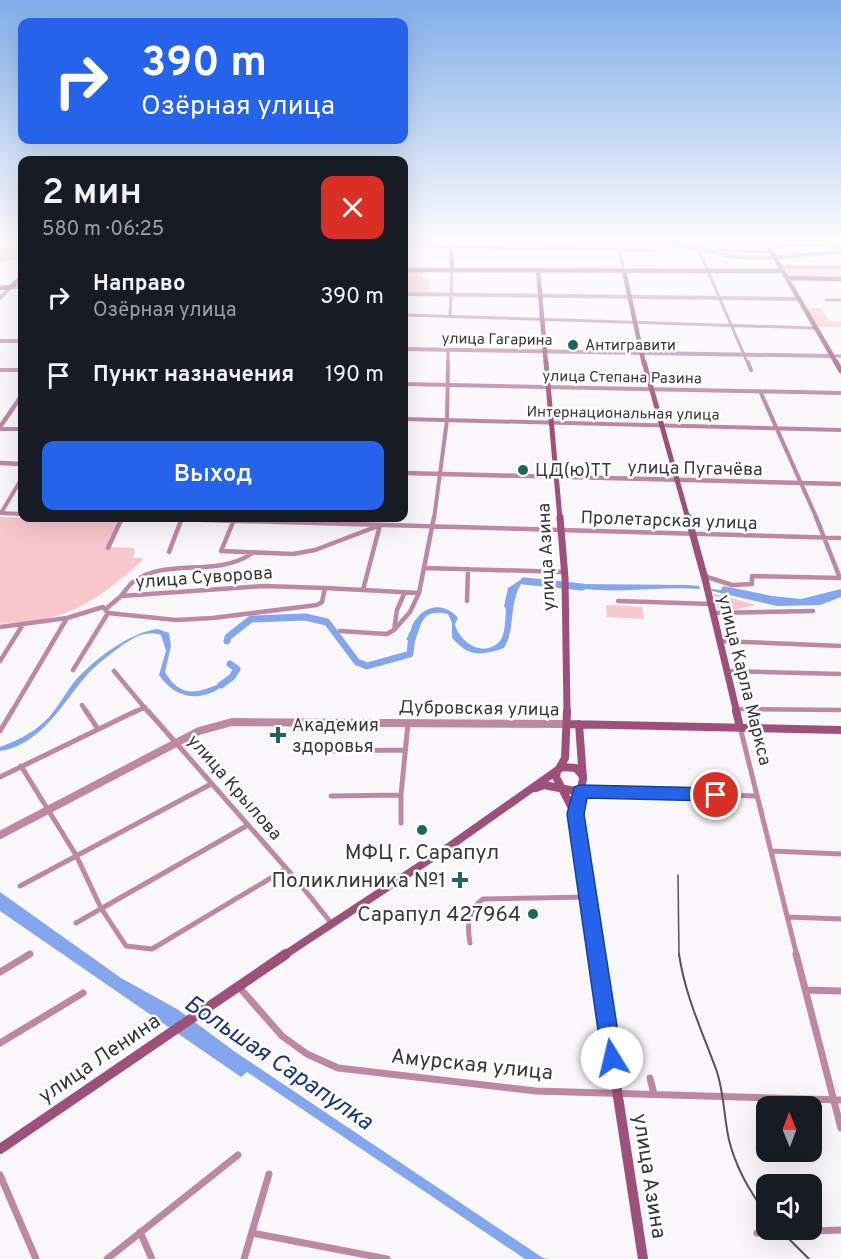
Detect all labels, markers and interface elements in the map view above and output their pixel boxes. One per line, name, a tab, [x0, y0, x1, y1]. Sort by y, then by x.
text: 390 m	[141, 38, 267, 91]
icon: right	[42, 42, 120, 120]
text: Озёрная улица	[141, 90, 335, 124]
text: 2 мин	[42, 171, 142, 217]
button: close	[321, 176, 384, 239]
text: 580 m · 06:25	[42, 217, 164, 243]
text: Направо	[93, 271, 185, 298]
icon: right	[42, 281, 75, 314]
text: 390 m	[320, 284, 384, 311]
text: Озёрная улица	[93, 298, 237, 324]
street label: улица Гагарина	[441, 330, 553, 351]
place label: Антигравити	[585, 337, 676, 356]
marker: Антигравити	[566, 338, 580, 352]
icon: arrive	[42, 359, 75, 392]
text: Пункт назначения	[93, 362, 294, 389]
text: 190 m	[325, 362, 384, 389]
street label: улица Степана Разина	[542, 368, 702, 389]
street label: Интернациональная улица	[526, 403, 720, 426]
button: Выход	[42, 441, 384, 510]
street label: улица Пугачёва	[627, 457, 763, 482]
place label: ЦД(ю)ТТ	[535, 460, 612, 483]
marker: ЦД(ю)ТТ	[516, 463, 530, 477]
street label: улица Азина	[533, 502, 562, 611]
street label: Пролетарская улица	[580, 507, 758, 536]
street label: улица Суворова	[135, 562, 273, 595]
street label: улица Карла Маркса	[711, 593, 776, 768]
street label: Дубровская улица	[398, 697, 560, 722]
place label: Академия здоровья	[292, 715, 379, 759]
marker: Академия здоровья	[269, 726, 287, 744]
street label: улица Крылова	[182, 730, 286, 846]
pin	[690, 769, 741, 820]
icon: arrive	[699, 778, 732, 811]
marker: МФЦ г. Сарапул	[415, 823, 429, 837]
place label: МФЦ г. Сарапул	[345, 840, 499, 867]
place label: Поликлиника №1	[272, 868, 446, 895]
marker: Поликлиника №1	[451, 871, 469, 889]
place label: Сарапул 427964	[357, 902, 521, 929]
marker: Сарапул 427964	[526, 907, 540, 921]
water label: Большая Сарапулка	[178, 989, 379, 1138]
street label: улица Ленина	[34, 1008, 166, 1110]
position arrow	[580, 1026, 644, 1090]
street label: Амурская улица	[390, 1044, 554, 1087]
north arrow	[756, 1096, 822, 1162]
map controls	[756, 1096, 822, 1240]
street label: улица Азина	[625, 1112, 672, 1241]
button: sound	[756, 1174, 822, 1240]

